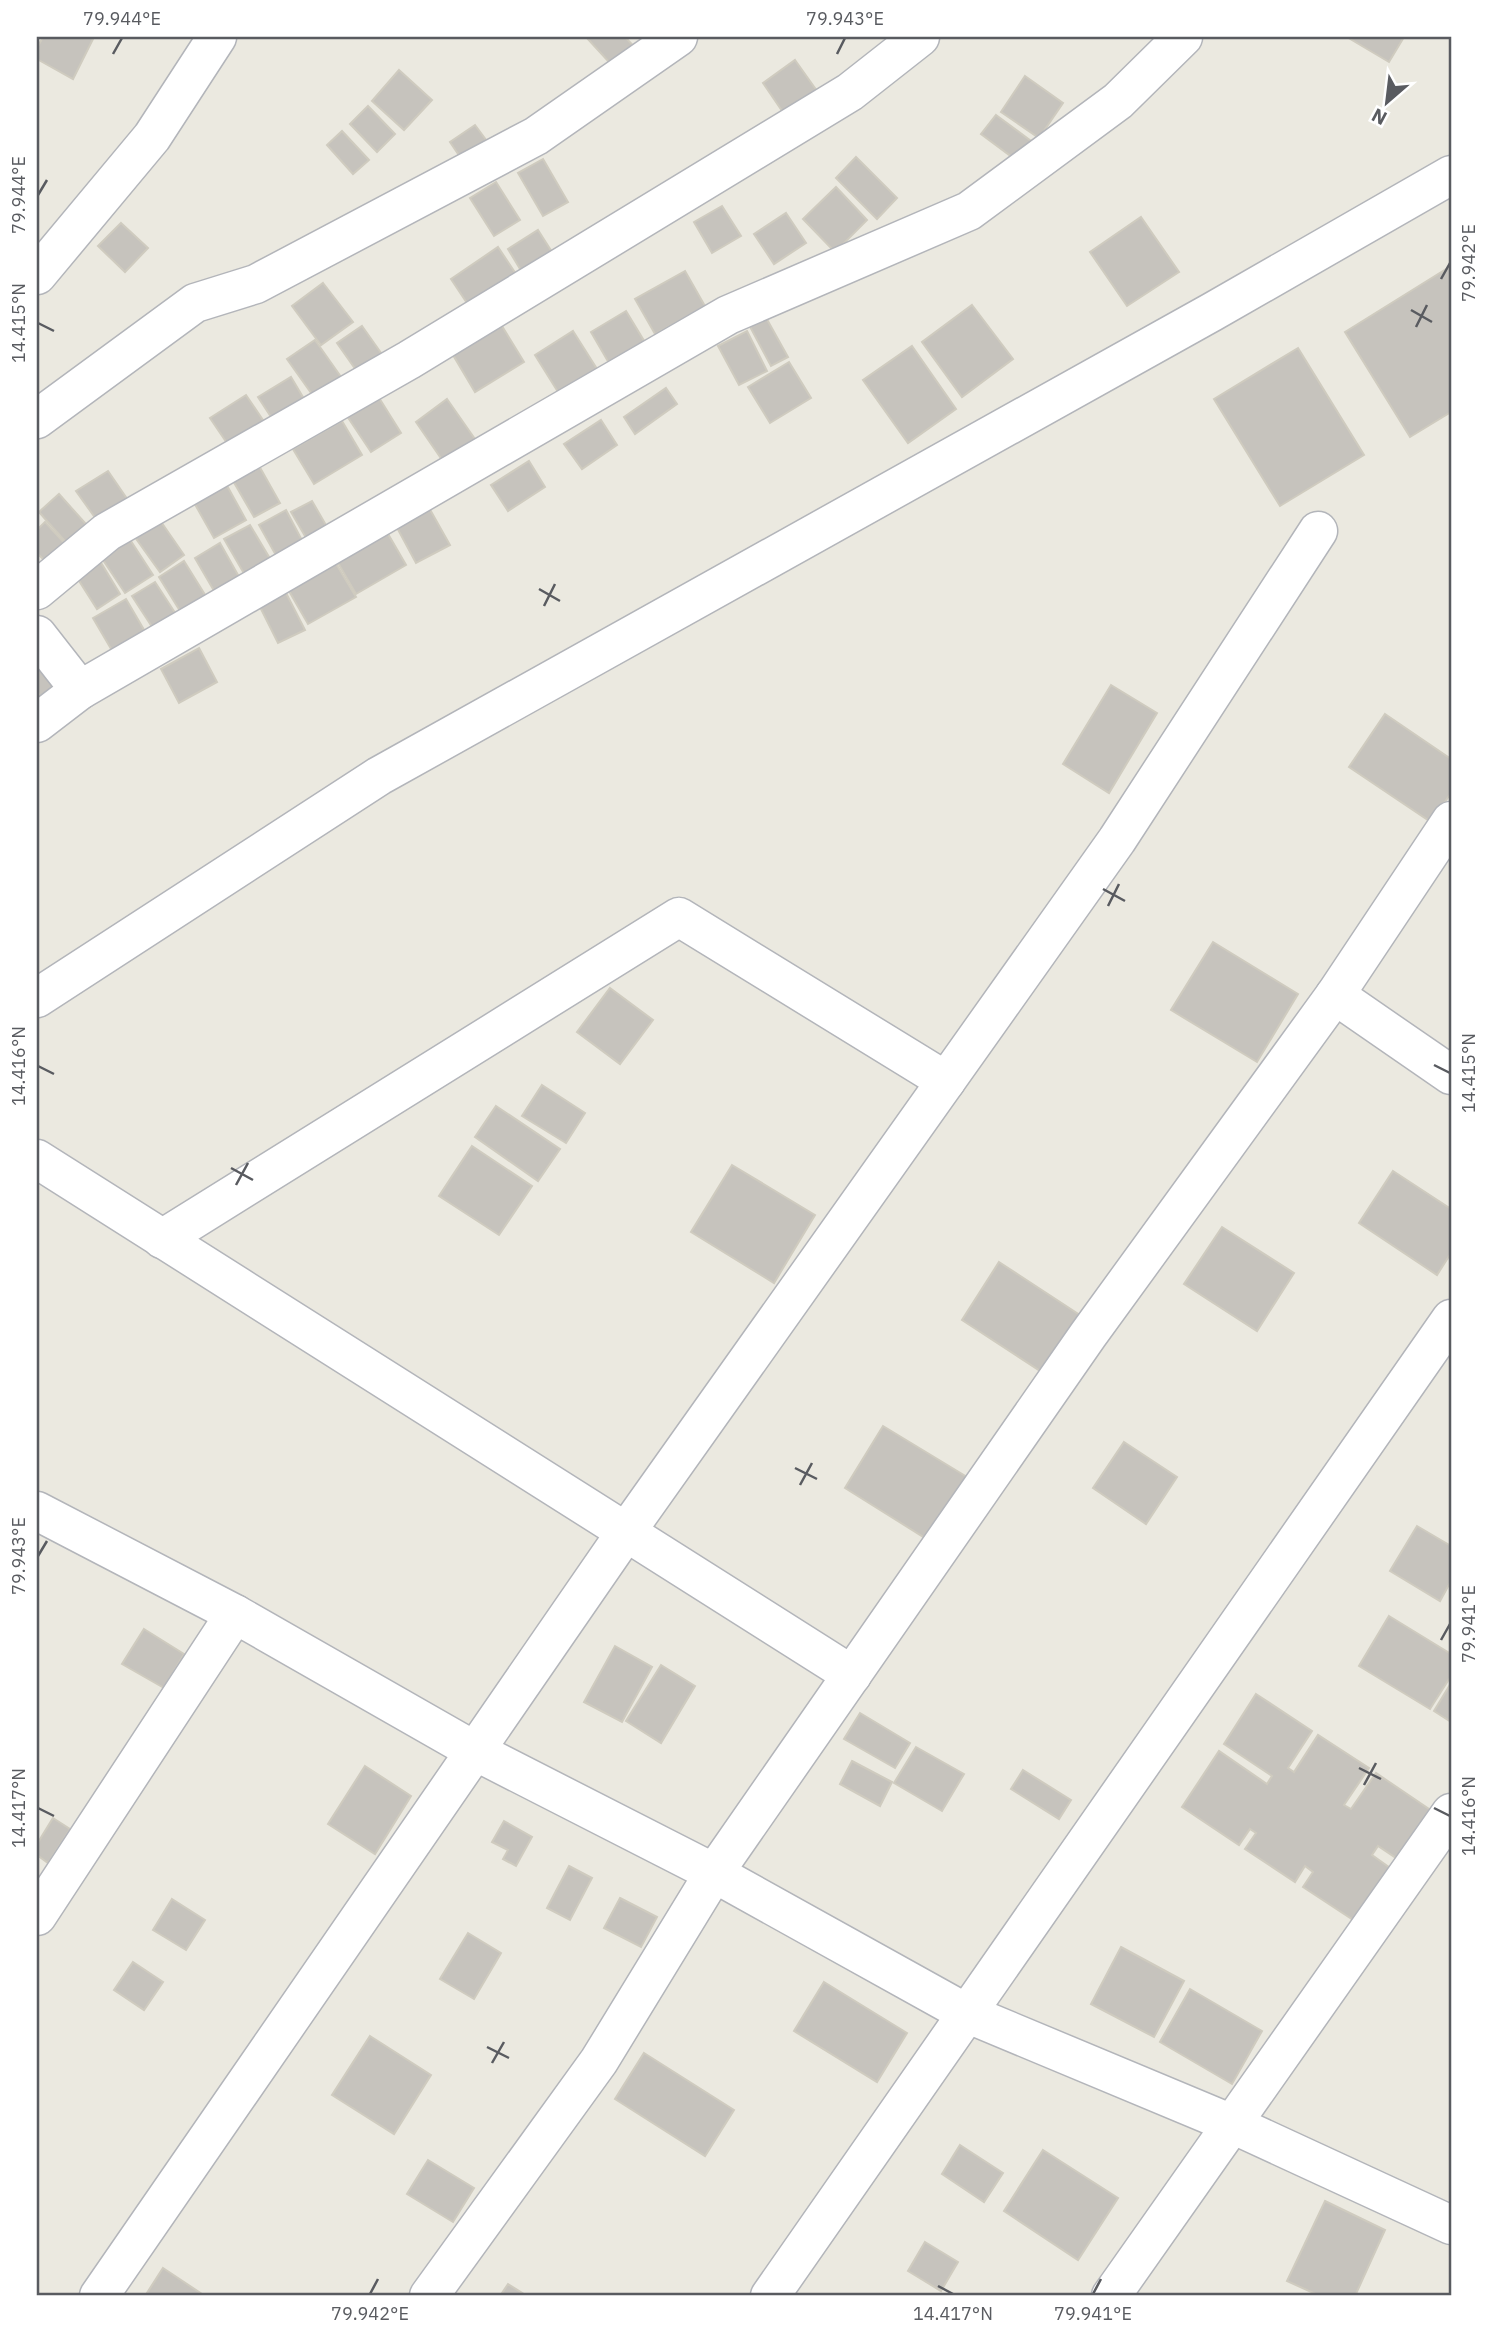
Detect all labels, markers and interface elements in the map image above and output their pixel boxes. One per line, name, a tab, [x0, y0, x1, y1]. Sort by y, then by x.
text: 79.944°E	[83, 7, 161, 30]
text: 79.943°E	[806, 7, 884, 30]
north arrow	[1352, 66, 1422, 136]
text: N	[1367, 103, 1391, 131]
text: 79.944°E	[7, 156, 30, 234]
text: 79.942°E	[1457, 224, 1480, 302]
text: 14.415°N	[7, 283, 30, 363]
text: 14.416°N	[7, 1026, 30, 1106]
text: 14.415°N	[1457, 1033, 1480, 1113]
text: 79.943°E	[7, 1517, 30, 1595]
text: 79.941°E	[1457, 1585, 1480, 1663]
text: 14.417°N	[7, 1768, 30, 1848]
text: 14.416°N	[1457, 1776, 1480, 1856]
text: 79.942°E	[331, 2302, 409, 2325]
text: 14.417°N	[913, 2302, 993, 2325]
text: 79.941°E	[1054, 2302, 1132, 2325]

